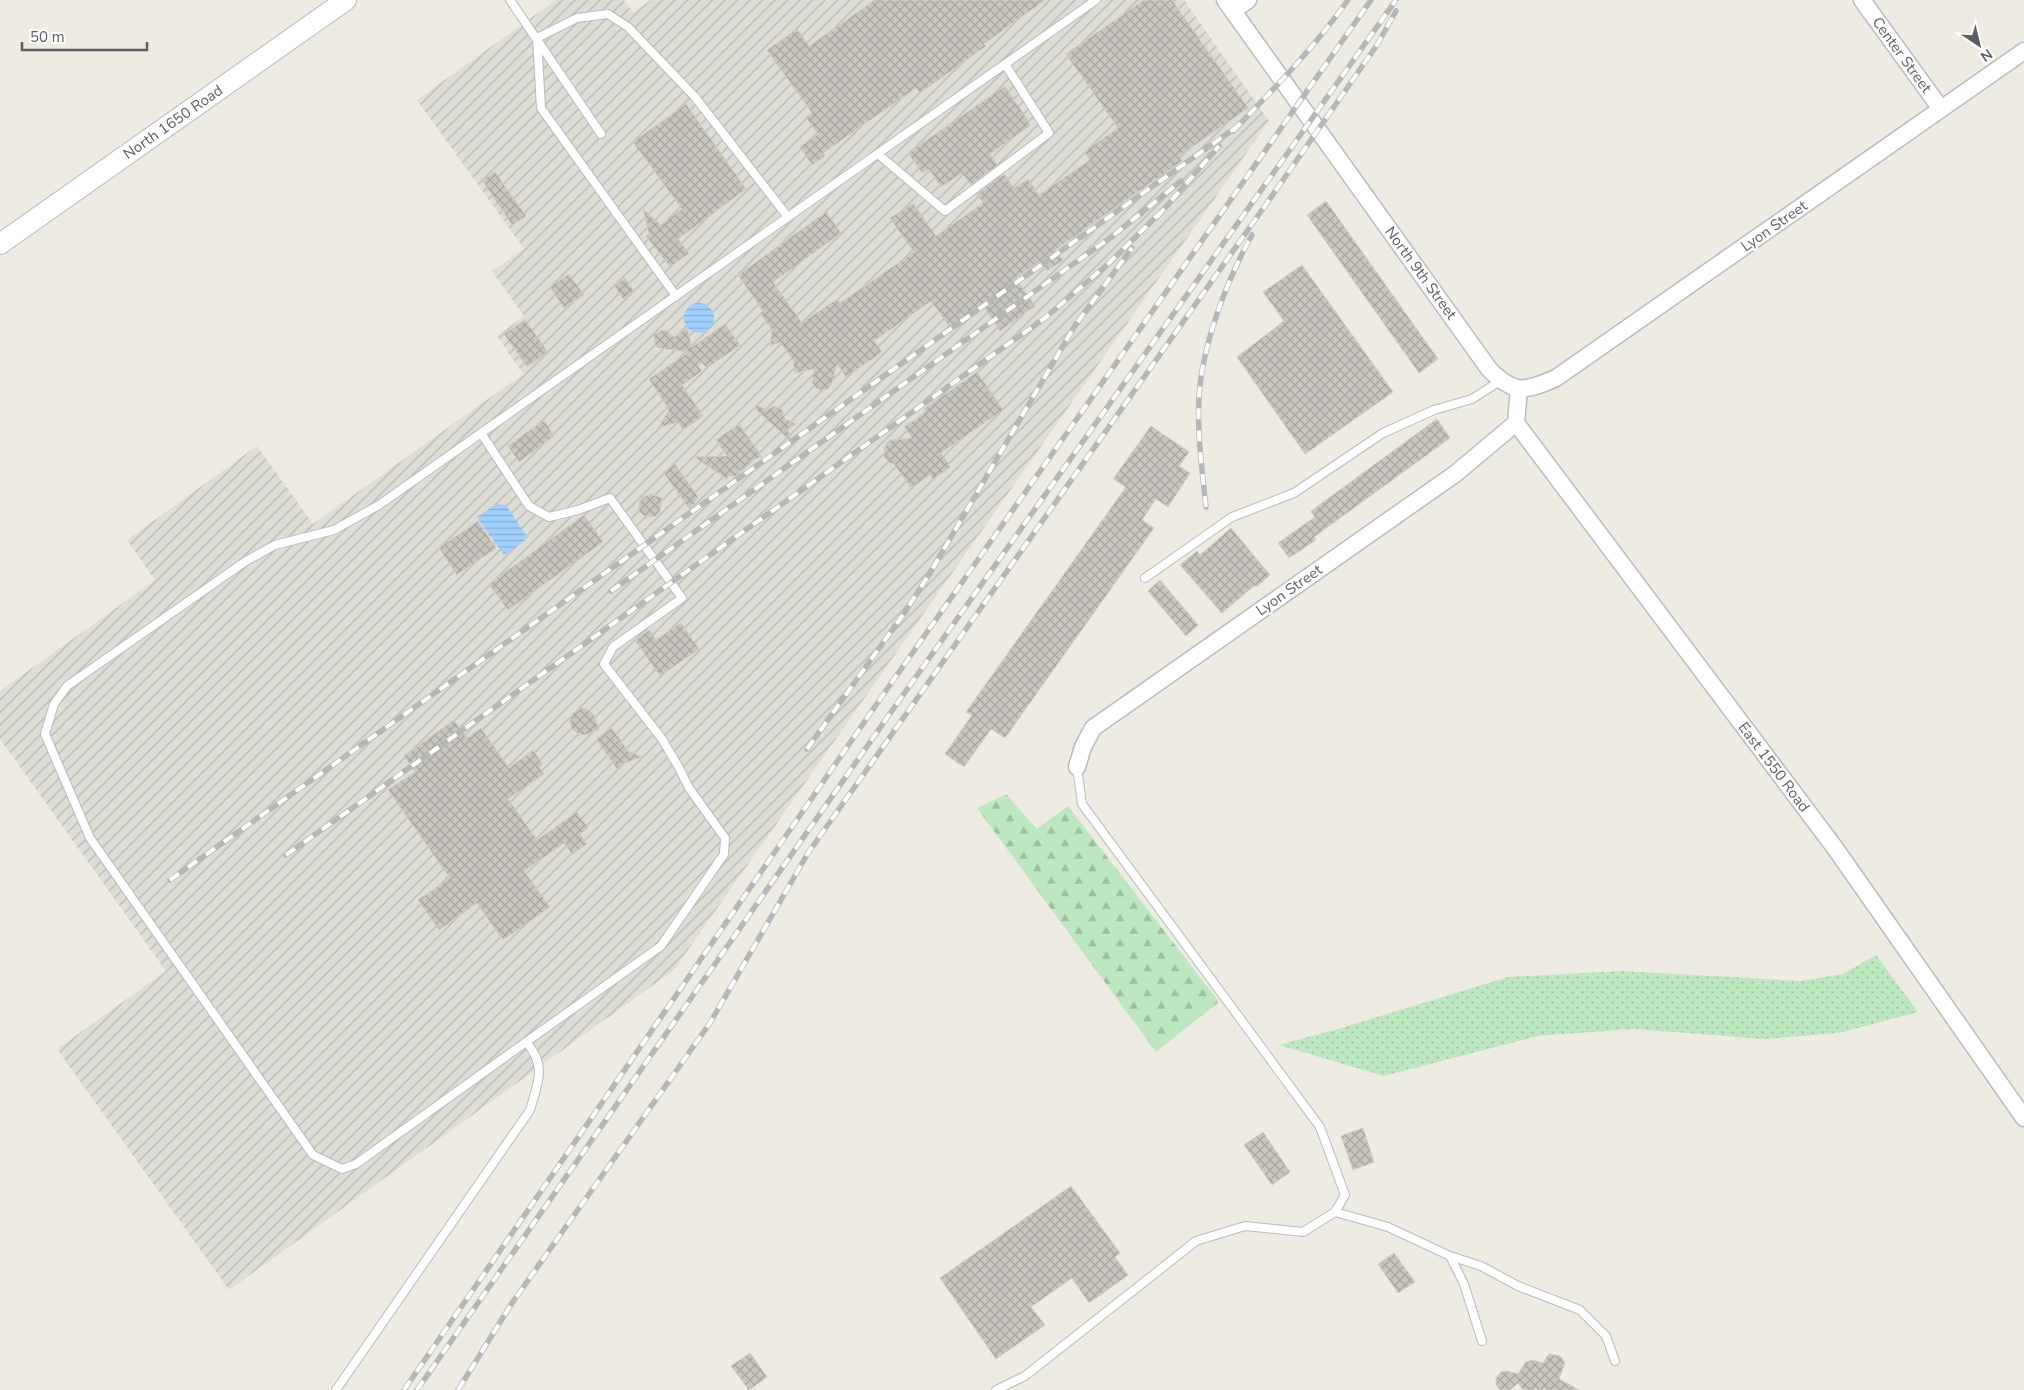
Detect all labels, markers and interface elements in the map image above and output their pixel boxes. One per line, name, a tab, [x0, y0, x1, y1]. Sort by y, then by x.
street label: Center Street	[1868, 13, 1937, 98]
scale bar	[22, 20, 148, 52]
north arrow	[1954, 20, 2004, 70]
text: 50 m	[30, 27, 65, 47]
text: N	[1976, 44, 1996, 66]
street label: North 1650 Road	[119, 80, 227, 164]
street label: Lyon Street	[1737, 195, 1812, 256]
street label: North 9th Street	[1380, 222, 1462, 324]
street label: Lyon Street	[1252, 559, 1327, 620]
street label: East 1550 Road	[1734, 718, 1814, 816]

